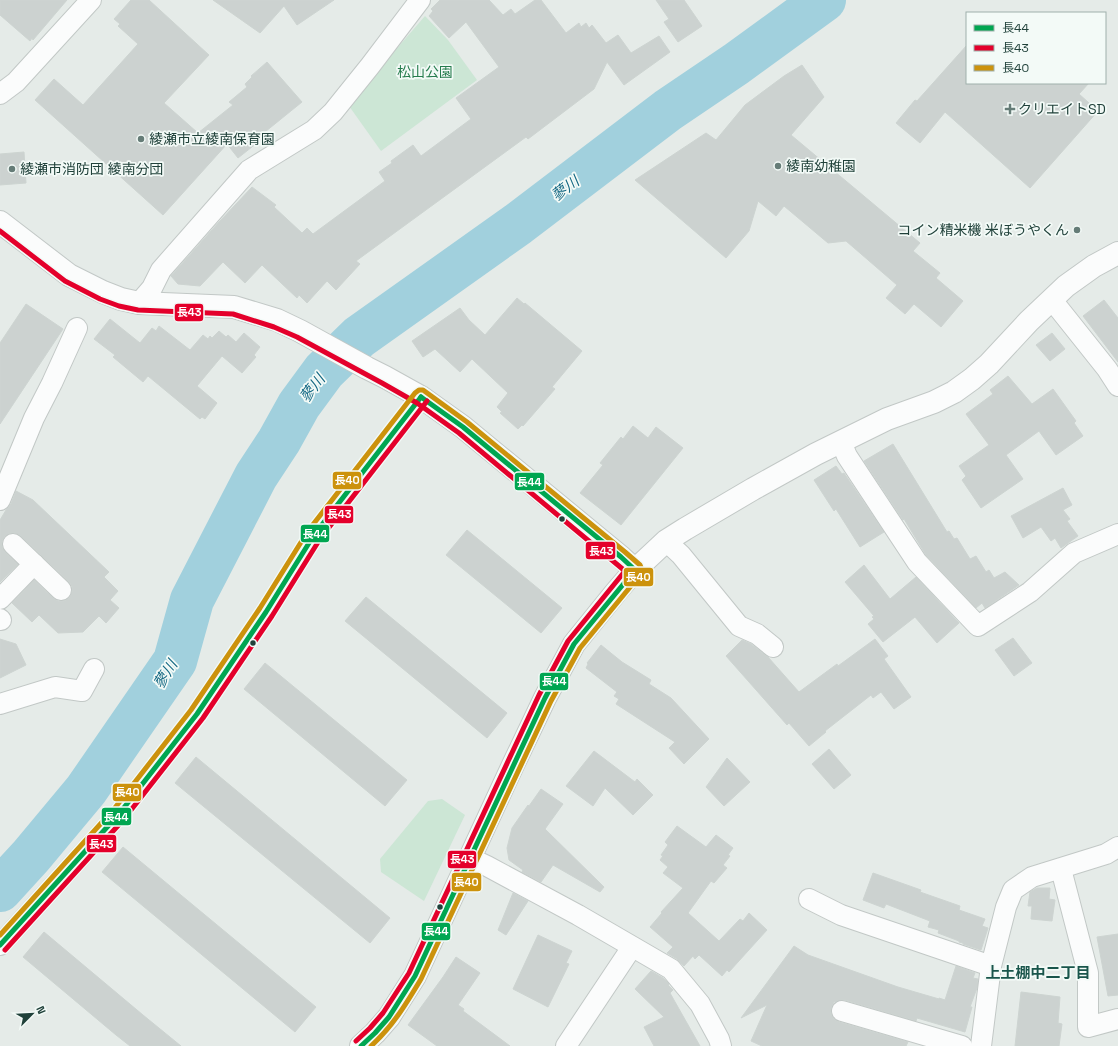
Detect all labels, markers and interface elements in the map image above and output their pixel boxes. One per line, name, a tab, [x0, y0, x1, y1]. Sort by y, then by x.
legend	[966, 12, 1106, 84]
text: 長44	[1002, 20, 1030, 36]
text: 長43	[1002, 40, 1029, 56]
text: 長40	[1002, 60, 1029, 76]
park label: 松山公園	[397, 63, 453, 81]
place label: クリエイトSD	[1018, 100, 1106, 118]
marker: クリエイトSD	[1005, 104, 1015, 114]
place label: 綾瀬市立綾南保育園	[149, 130, 275, 148]
marker: 綾瀬市立綾南保育園	[136, 134, 146, 144]
place label: 綾南幼稚園	[786, 157, 856, 175]
place label: 綾瀬市消防団 綾南分団	[20, 160, 164, 178]
marker: 綾南幼稚園	[773, 161, 783, 171]
marker: 綾瀬市消防団 綾南分団	[7, 164, 17, 174]
water label: 蓼川	[547, 170, 584, 205]
place label: コイン精米機 米ぼうやくん	[897, 221, 1069, 239]
marker: コイン精米機 米ぼうやくん	[1072, 225, 1082, 235]
line badge: 長43	[174, 303, 204, 322]
text: 長43	[177, 305, 202, 319]
water label: 蓼川	[295, 369, 330, 406]
line badge: 長40	[332, 471, 362, 490]
line badge: 長44	[514, 472, 545, 491]
text: 長40	[334, 473, 360, 487]
text: 長44	[517, 475, 542, 489]
line badge: 長43	[324, 505, 354, 524]
text: 長43	[327, 507, 352, 521]
unlabelled marker	[557, 514, 567, 524]
line badge: 長44	[300, 524, 330, 543]
text: 長44	[303, 527, 328, 541]
line badge: 長43	[585, 541, 616, 560]
text: 長43	[589, 544, 614, 558]
line badge: 長40	[623, 567, 654, 587]
text: 長40	[625, 570, 651, 584]
unlabelled marker	[248, 638, 258, 648]
water label: 蓼川	[149, 655, 182, 692]
line badge: 長44	[539, 672, 569, 691]
text: 長44	[542, 674, 567, 688]
line badge: 長40	[112, 783, 142, 802]
text: 長40	[114, 785, 140, 799]
line badge: 長44	[101, 807, 132, 826]
text: 長44	[104, 810, 129, 824]
line badge: 長43	[86, 834, 117, 853]
text: 長43	[89, 837, 114, 851]
line badge: 長43	[447, 850, 477, 869]
text: 長43	[450, 852, 475, 866]
line badge: 長40	[451, 872, 482, 892]
text: 長40	[453, 875, 479, 889]
unlabelled marker	[435, 902, 445, 912]
line badge: 長44	[421, 922, 451, 941]
text: 長44	[424, 924, 449, 938]
district label: 上土棚中二丁目	[985, 963, 1091, 982]
north arrow	[12, 994, 52, 1034]
text: N	[33, 1004, 49, 1016]

